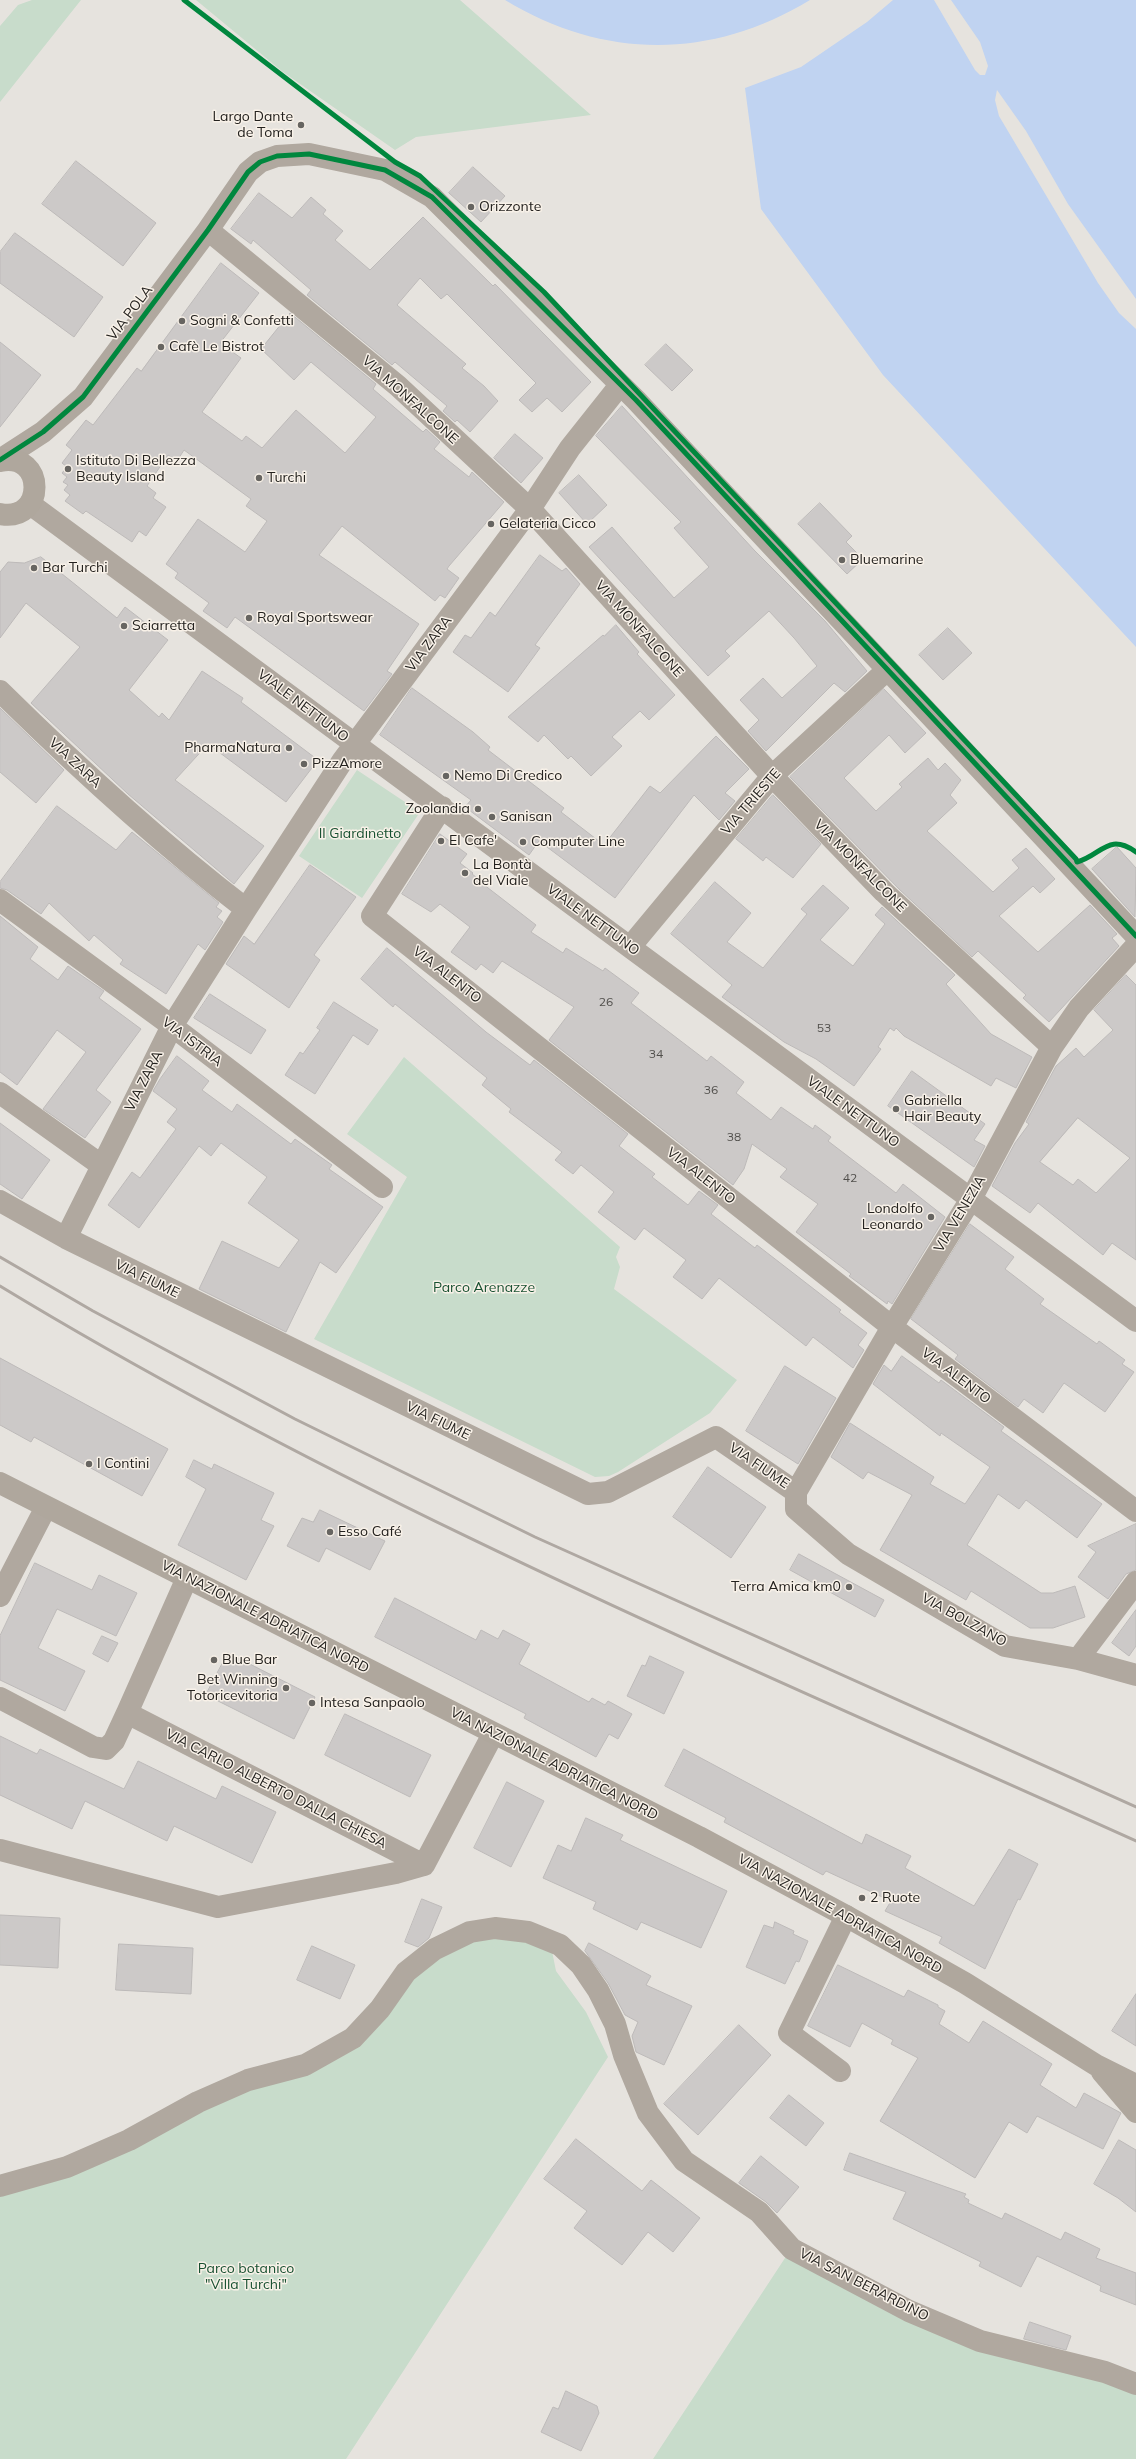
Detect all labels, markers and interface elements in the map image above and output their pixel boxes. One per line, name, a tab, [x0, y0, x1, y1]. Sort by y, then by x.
place label: Largo Dante de Toma	[212, 109, 293, 142]
marker: Largo Dante de Toma	[296, 120, 306, 130]
place label: Orizzonte	[479, 199, 541, 215]
marker: Orizzonte	[466, 202, 476, 212]
street label: VIA POLA	[104, 282, 156, 344]
place label: Sogni & Confetti	[190, 313, 294, 329]
marker: Sogni & Confetti	[177, 316, 187, 326]
place label: Cafè Le Bistrot	[169, 339, 264, 355]
marker: Cafè Le Bistrot	[156, 342, 166, 352]
street label: VIA MONFALCONE	[358, 352, 462, 448]
place label: Istituto Di Bellezza Beauty Island	[76, 453, 196, 486]
marker: Istituto Di Bellezza Beauty Island	[63, 464, 73, 474]
place label: Turchi	[267, 470, 306, 486]
marker: Turchi	[254, 473, 264, 483]
place label: Gelateria Cicco	[499, 516, 596, 532]
marker: Gelateria Cicco	[486, 519, 496, 529]
place label: Bluemarine	[850, 552, 923, 568]
marker: Bluemarine	[837, 555, 847, 565]
place label: Bar Turchi	[42, 560, 108, 576]
marker: Bar Turchi	[29, 563, 39, 573]
street label: VIA MONFALCONE	[591, 577, 687, 681]
place label: Royal Sportswear	[257, 610, 373, 626]
marker: Royal Sportswear	[244, 613, 254, 623]
street label: VIA ZARA	[403, 613, 455, 675]
place label: Sciarretta	[132, 618, 195, 634]
marker: Sciarretta	[119, 621, 129, 631]
street label: VIALE NETTUNO	[254, 666, 352, 746]
street label: VIA ZARA	[45, 734, 105, 792]
place label: PharmaNatura	[184, 740, 281, 756]
marker: PharmaNatura	[284, 743, 294, 753]
place label: PizzAmore	[312, 756, 382, 772]
marker: PizzAmore	[299, 759, 309, 769]
street label: VIA TRIESTE	[718, 765, 784, 839]
place label: Nemo Di Credico	[454, 768, 562, 784]
marker: Nemo Di Credico	[441, 771, 451, 781]
place label: Zoolandia	[406, 801, 470, 817]
marker: Zoolandia	[473, 804, 483, 814]
place label: Sanisan	[500, 809, 552, 825]
marker: Sanisan	[487, 812, 497, 822]
street label: VIA MONFALCONE	[810, 816, 910, 916]
park label: Il Giardinetto	[319, 826, 401, 842]
place label: El Cafe'	[449, 833, 497, 849]
place label: Computer Line	[531, 834, 625, 850]
marker: El Cafe'	[436, 836, 446, 846]
marker: Computer Line	[518, 837, 528, 847]
place label: La Bontà del Viale	[473, 857, 532, 890]
marker: La Bontà del Viale	[460, 868, 470, 878]
street label: VIALE NETTUNO	[543, 881, 643, 959]
street label: VIA ALENTO	[409, 943, 485, 1007]
house number: 26	[599, 995, 613, 1009]
street label: VIA ISTRIA	[158, 1014, 226, 1070]
house number: 53	[817, 1021, 831, 1035]
house number: 34	[649, 1047, 663, 1061]
street label: VIA ZARA	[122, 1048, 166, 1114]
street label: VIALE NETTUNO	[803, 1073, 903, 1151]
house number: 36	[704, 1083, 718, 1097]
place label: Gabriella Hair Beauty	[904, 1093, 981, 1126]
marker: Gabriella Hair Beauty	[891, 1104, 901, 1114]
house number: 38	[727, 1130, 741, 1144]
street label: VIA ALENTO	[663, 1144, 739, 1208]
house number: 42	[843, 1171, 857, 1185]
street label: VIA VENEZIA	[931, 1173, 989, 1255]
place label: Londolfo Leonardo	[862, 1201, 923, 1234]
marker: Londolfo Leonardo	[926, 1212, 936, 1222]
street label: VIA FIUME	[112, 1256, 182, 1302]
park label: Parco Arenazze	[433, 1280, 535, 1296]
street label: VIA ALENTO	[918, 1344, 994, 1408]
street label: VIA FIUME	[403, 1398, 473, 1444]
street label: VIA FIUME	[726, 1440, 792, 1492]
place label: I Contini	[97, 1456, 149, 1472]
marker: I Contini	[84, 1459, 94, 1469]
place label: Esso Café	[338, 1524, 402, 1540]
marker: Esso Café	[325, 1527, 335, 1537]
street label: VIA NAZIONALE ADRIATICA NORD	[158, 1557, 372, 1677]
place label: Terra Amica km0	[731, 1579, 841, 1595]
marker: Terra Amica km0	[844, 1582, 854, 1592]
street label: VIA BOLZANO	[918, 1590, 1010, 1650]
place label: Blue Bar	[222, 1652, 277, 1668]
marker: Blue Bar	[209, 1655, 219, 1665]
place label: Bet Winning Totoricevitoria	[187, 1672, 278, 1704]
marker: Bet Winning Totoricevitoria	[281, 1683, 291, 1693]
place label: Intesa Sanpaolo	[320, 1695, 425, 1711]
marker: Intesa Sanpaolo	[307, 1698, 317, 1708]
street label: VIA NAZIONALE ADRIATICA NORD	[447, 1704, 661, 1824]
street label: VIA CARLO ALBERTO DALLA CHIESA	[163, 1726, 389, 1852]
street label: VIA NAZIONALE ADRIATICA NORD	[735, 1851, 945, 1977]
place label: 2 Ruote	[870, 1890, 920, 1906]
marker: 2 Ruote	[857, 1893, 867, 1903]
street label: VIA SAN BERARDINO	[796, 2245, 932, 2325]
park label: Parco botanico "Villa Turchi"	[198, 2261, 294, 2294]

